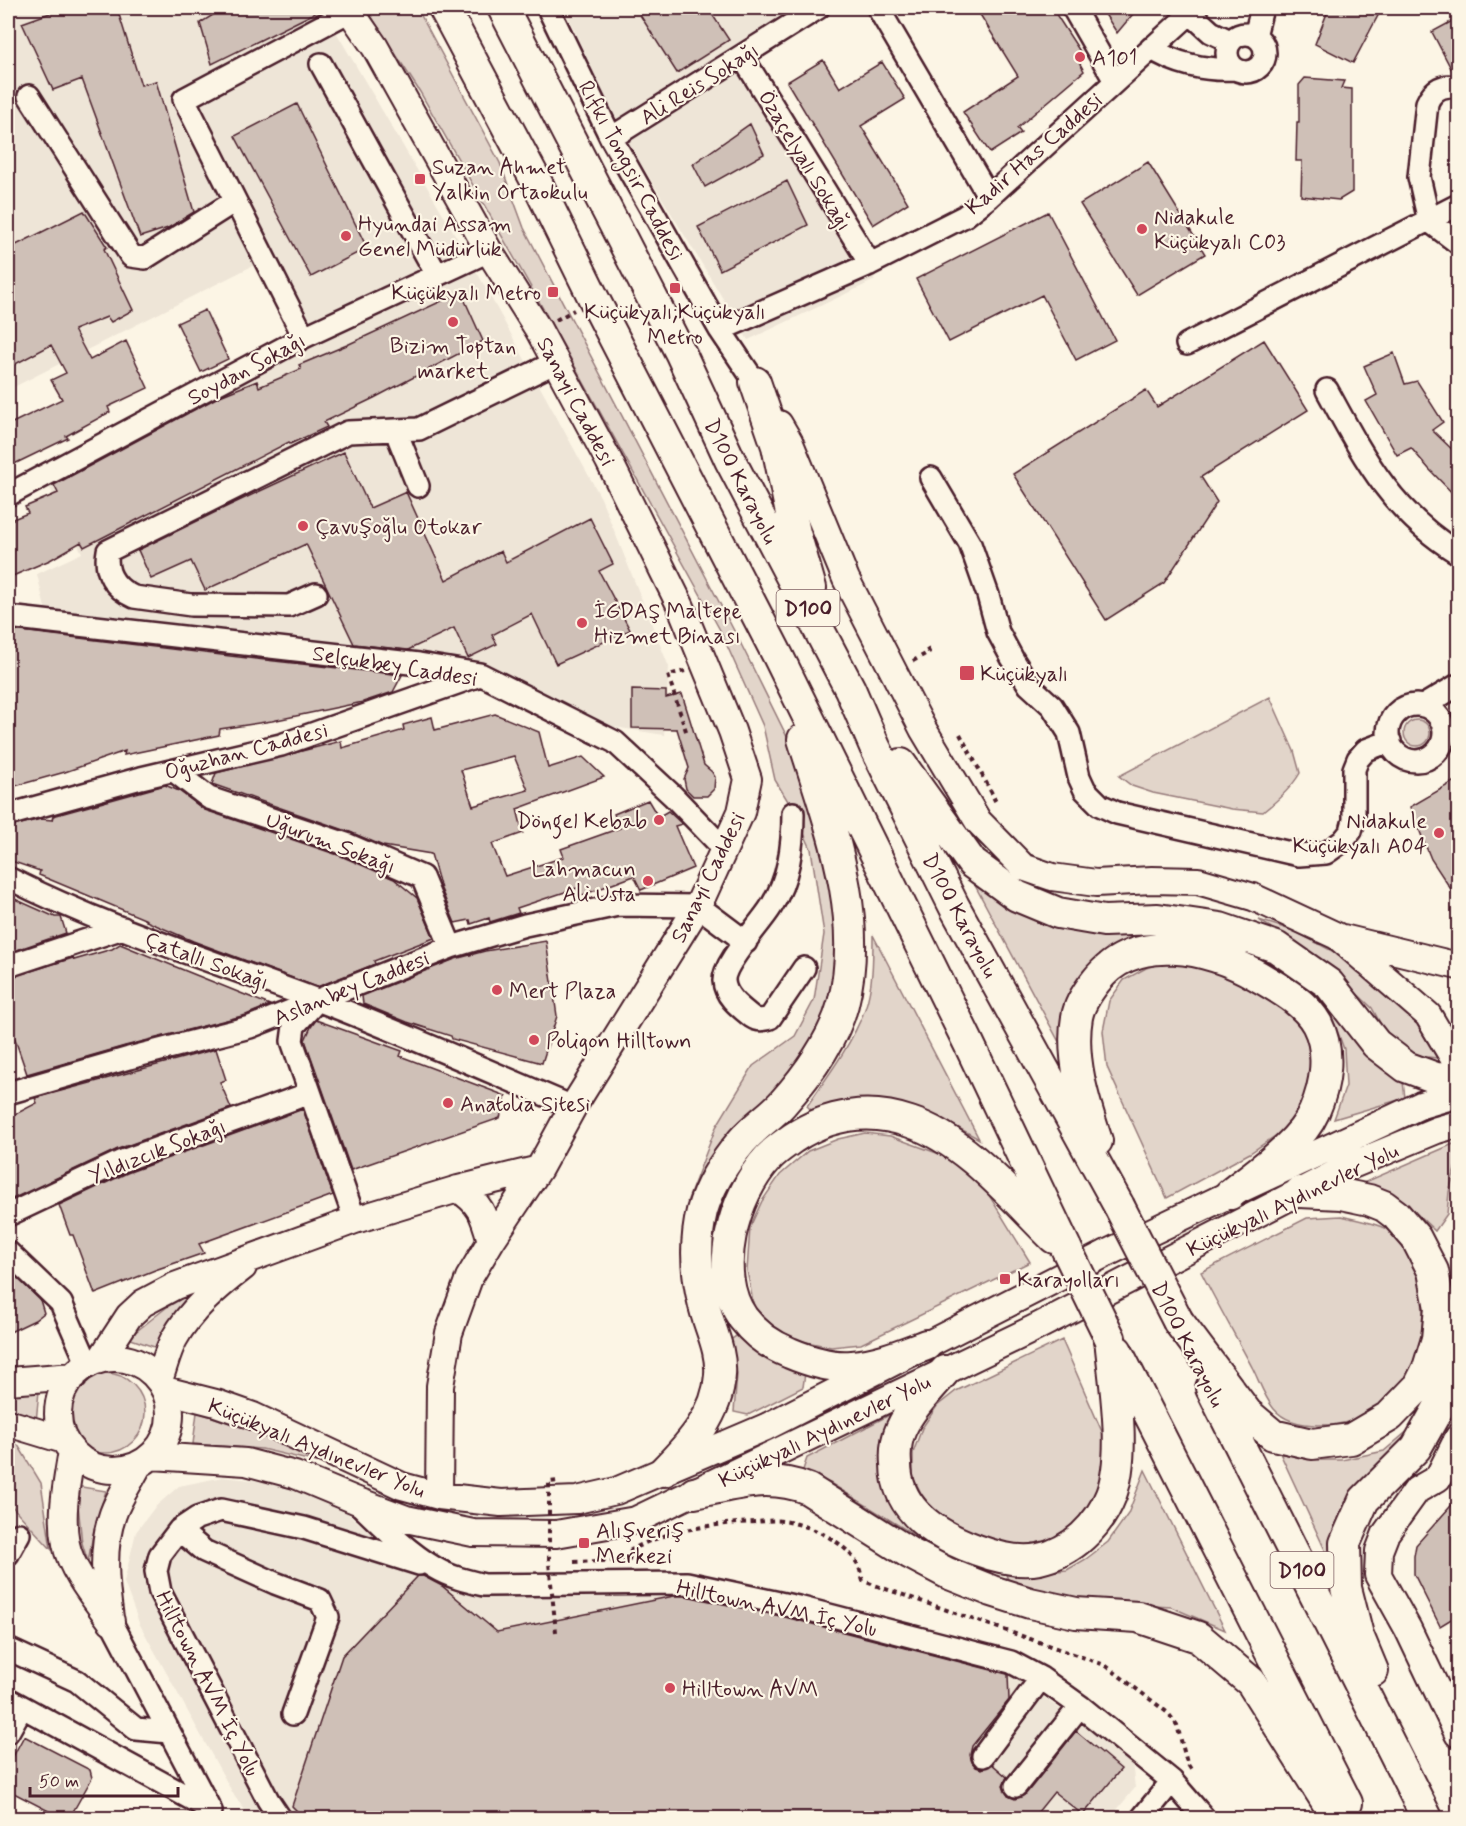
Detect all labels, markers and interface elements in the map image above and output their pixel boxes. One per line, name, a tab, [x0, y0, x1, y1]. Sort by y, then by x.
street label: Ali Reis Sokağı	[636, 37, 765, 133]
place label: A101	[1092, 45, 1137, 73]
marker: A101	[1073, 50, 1087, 64]
street label: Rıfkı Tongsir Caddesi	[568, 76, 690, 267]
street label: Özaçelyalı Sokağı	[750, 85, 857, 237]
street label: Kadir Has Caddesi	[960, 87, 1109, 222]
place label: Suzan Ahmet Yalkin Ortaokulu	[432, 154, 588, 207]
marker: Suzan Ahmet Yalkin Ortaokulu	[413, 172, 427, 186]
place label: Nidakule Küçükyalı C03	[1154, 204, 1286, 257]
place label: Hyundai Assam Genel Müdürlük	[358, 211, 512, 264]
marker: Nidakule Küçükyalı C03	[1135, 222, 1149, 236]
marker: Hyundai Assam Genel Müdürlük	[339, 229, 353, 243]
place label: Küçükyalı Metro	[391, 280, 541, 308]
marker: Küçükyalı;Küçükyalı Metro	[668, 281, 682, 295]
marker: Küçükyalı Metro	[546, 285, 560, 299]
place label: Küçükyalı;Küçükyalı Metro	[584, 299, 766, 352]
marker: Bizim Toptan market	[446, 315, 460, 329]
street label: Soydan Sokağı	[183, 327, 311, 414]
place label: Bizim Toptan market	[390, 333, 516, 386]
street label: Sanayi Caddesi	[530, 333, 621, 471]
street label: D100 Karayolu	[697, 415, 784, 549]
place label: Çavuşoğlu Otokar	[315, 514, 482, 543]
marker: Çavuşoğlu Otokar	[296, 519, 310, 533]
road number: D100	[776, 590, 840, 626]
place label: İGDAŞ Maltepe Hizmet Binası	[594, 598, 742, 651]
marker: İGDAŞ Maltepe Hizmet Binası	[575, 616, 589, 630]
street label: Selçukbey Caddesi	[310, 640, 479, 694]
place label: Küçükyalı	[980, 661, 1068, 689]
marker: Küçükyalı	[958, 664, 976, 682]
street label: Oğuzhan Caddesi	[162, 717, 332, 788]
street label: Uğurum Sokağı	[261, 806, 399, 882]
place label: Döngel Kebab	[516, 808, 647, 839]
street label: Sanayi Caddesi	[665, 808, 752, 948]
place label: Nidakule Küçükyalı A04	[1293, 808, 1427, 861]
marker: Döngel Kebab	[652, 813, 666, 827]
marker: Nidakule Küçükyalı A04	[1432, 826, 1446, 840]
street label: D100 Karayolu	[915, 849, 1004, 983]
place label: Lahmacun Ali Usta	[531, 856, 636, 909]
marker: Lahmacun Ali Usta	[641, 874, 655, 888]
street label: Çatallı Sokağı	[140, 926, 272, 998]
street label: Aslanbey Caddesi	[270, 945, 434, 1033]
place label: Mert Plaza	[509, 978, 616, 1006]
marker: Mert Plaza	[490, 983, 504, 997]
place label: Poligon Hilltown	[546, 1028, 692, 1057]
marker: Poligon Hilltown	[527, 1033, 541, 1047]
place label: Anatolia Sitesi	[460, 1091, 590, 1119]
marker: Anatolia Sitesi	[441, 1096, 455, 1110]
street label: Yıldızcık Sokağı	[85, 1113, 231, 1192]
street label: Küçükyalı Aydınevler Yolu	[1182, 1137, 1403, 1264]
place label: Karayolları	[1017, 1267, 1120, 1295]
marker: Karayolları	[998, 1272, 1012, 1286]
street label: D100 Karayolu	[1144, 1278, 1231, 1412]
street label: Küçükyalı Aydınevler Yolu	[714, 1368, 935, 1495]
street label: Küçükyalı Aydınevler Yolu	[203, 1392, 429, 1505]
place label: Alışveriş Merkezi	[596, 1518, 685, 1571]
marker: Alışveriş Merkezi	[577, 1536, 591, 1550]
road number: D100	[1270, 1552, 1334, 1588]
street label: Hilltown AVM İç Yolu	[674, 1574, 879, 1644]
street label: Hilltown AVM İç Yolu	[148, 1587, 266, 1781]
place label: Hilltown AVM	[682, 1676, 818, 1704]
marker: Hilltown AVM	[663, 1681, 677, 1695]
scale bar	[30, 1760, 178, 1798]
text: 50 m	[39, 1770, 79, 1794]

